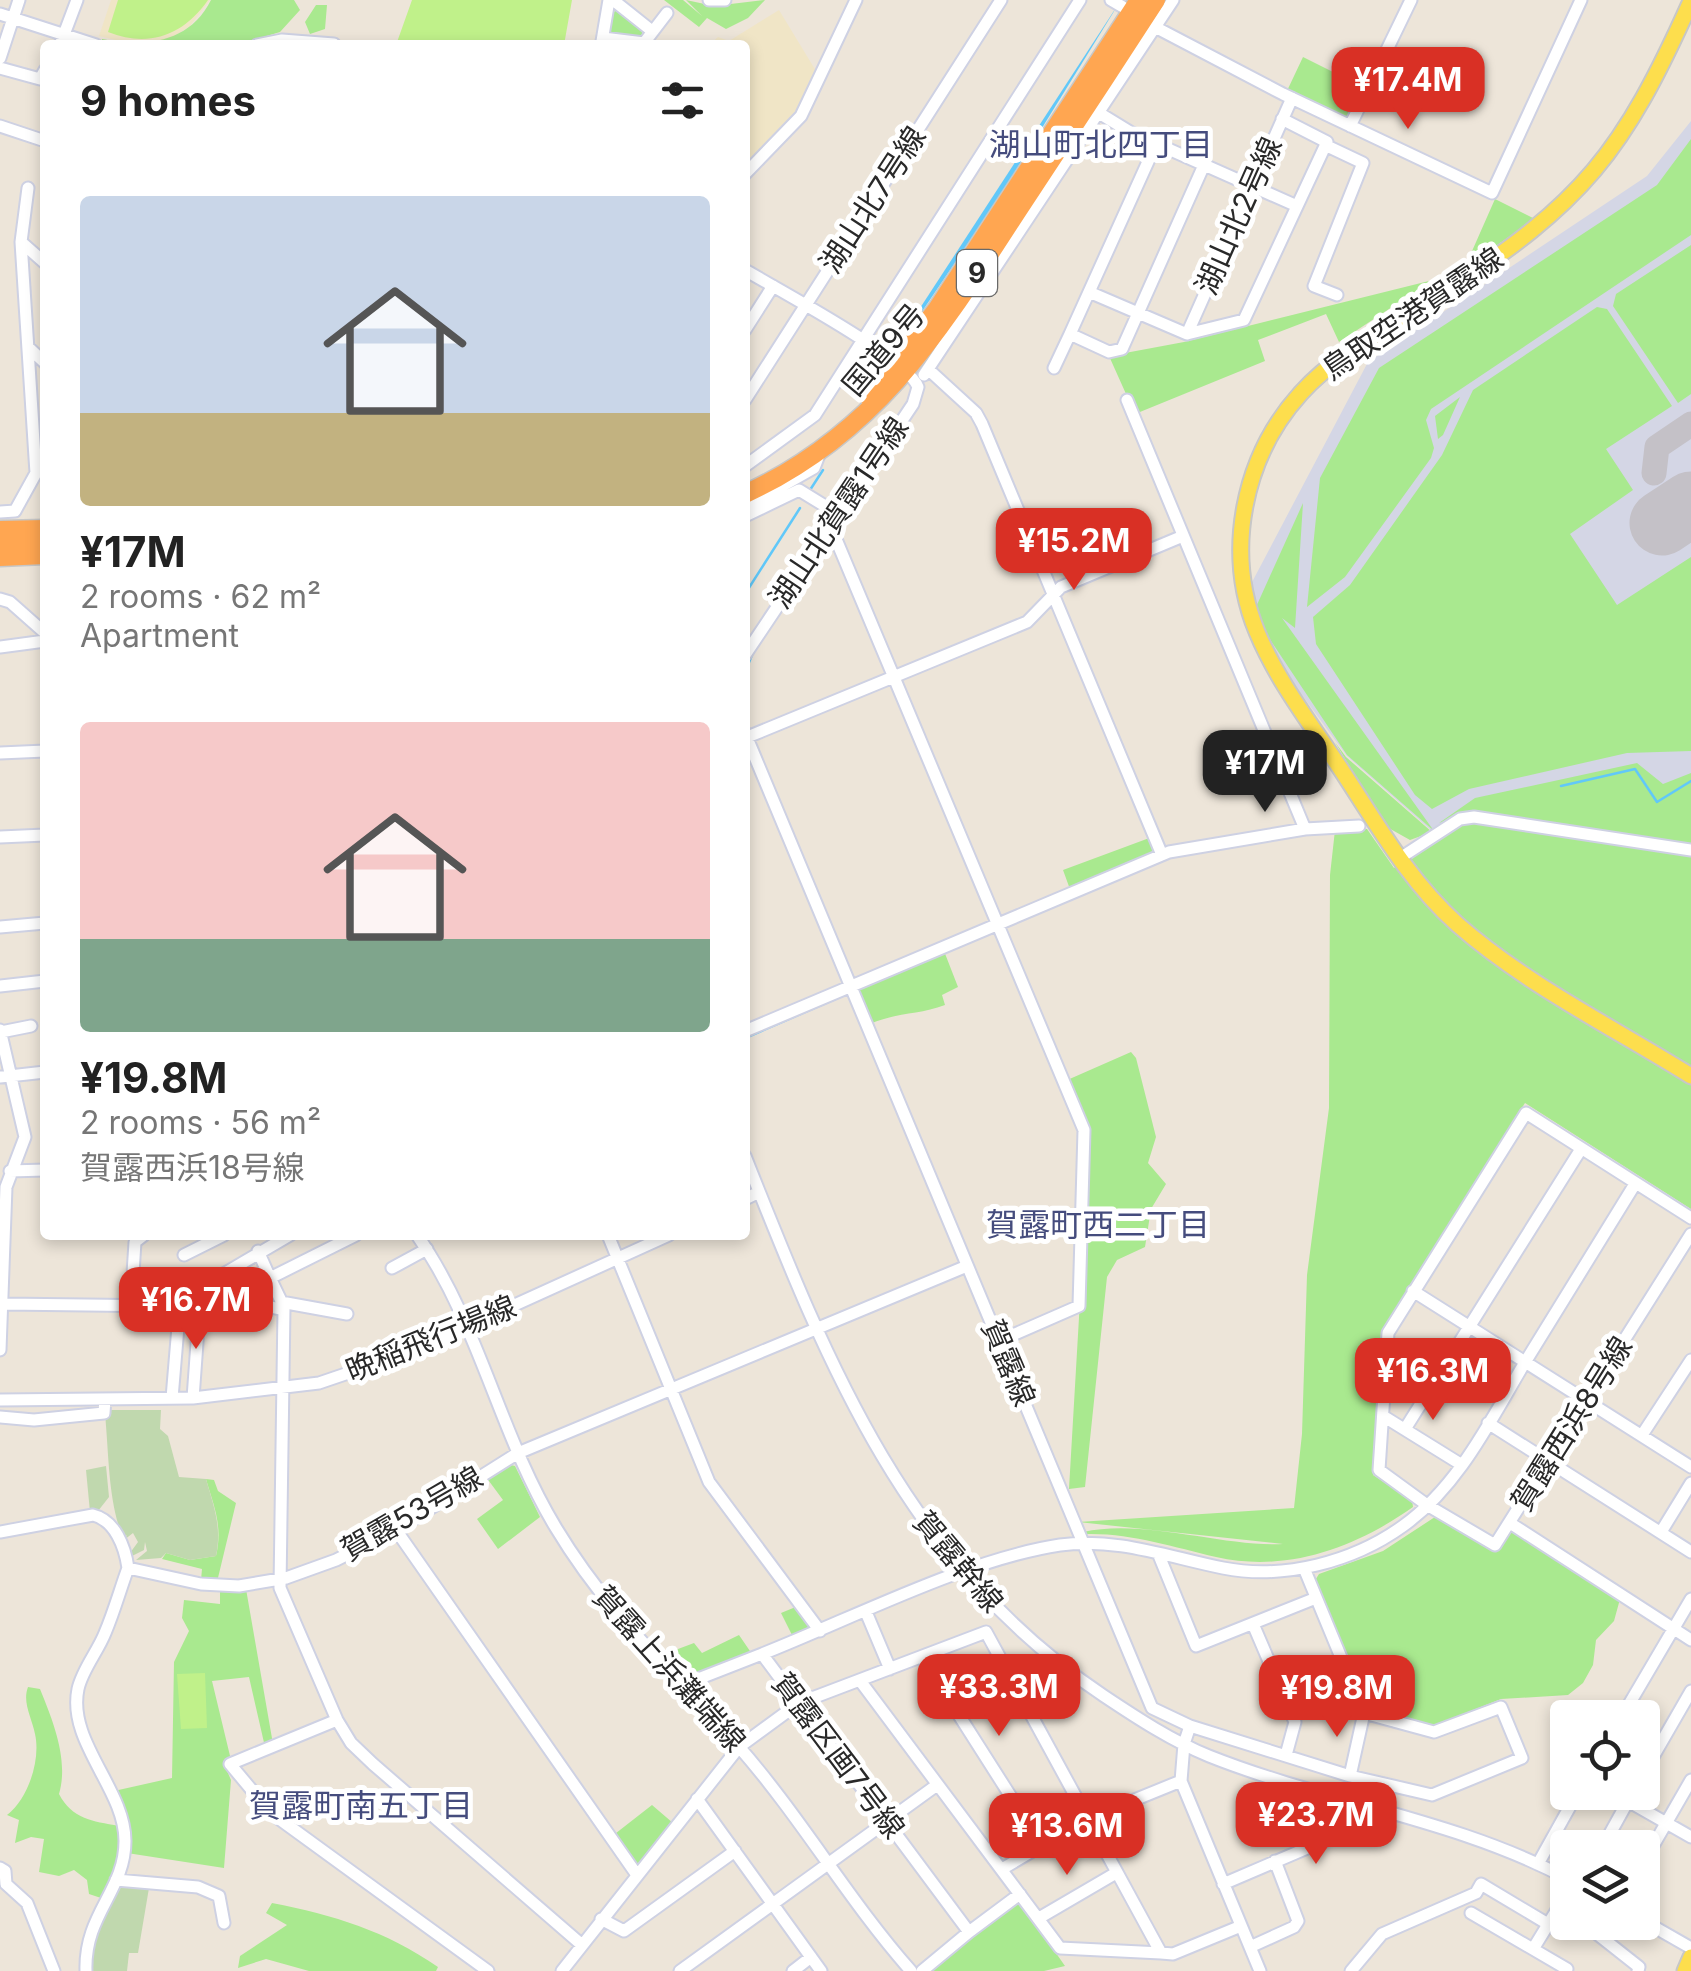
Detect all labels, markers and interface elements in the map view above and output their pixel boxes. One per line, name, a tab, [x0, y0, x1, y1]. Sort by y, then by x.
pin: ¥17.4M	[1327, 47, 1489, 132]
text: ¥17.4M	[1354, 60, 1462, 99]
icon: filters	[655, 73, 710, 128]
text: 9 homes	[80, 75, 256, 126]
street label: 湖山北7号線	[812, 120, 933, 279]
district label: 湖山町北四丁目	[989, 125, 1213, 164]
street label: 湖山北2号線	[1187, 131, 1289, 300]
street label: 鳥取空港賀露線	[1315, 240, 1510, 387]
road number: 9	[957, 250, 997, 296]
icon: home	[305, 261, 485, 441]
street label: 国道9号	[835, 296, 932, 403]
street label: 湖山北賀露1号線	[761, 410, 915, 615]
pin: ¥15.2M	[993, 508, 1155, 593]
text: ¥15.2M	[1018, 521, 1130, 560]
text: ¥17M	[80, 526, 186, 577]
text: 2 rooms · 62 m²	[80, 577, 321, 616]
text: Apartment	[80, 616, 239, 655]
pin: ¥17M	[1206, 730, 1324, 815]
text: ¥17M	[1225, 743, 1305, 782]
icon: home	[305, 787, 485, 967]
text: ¥19.8M	[80, 1052, 227, 1103]
text: 2 rooms · 56 m²	[80, 1103, 321, 1142]
text: 賀露西浜18号線	[80, 1148, 305, 1187]
district label: 賀露町西二丁目	[986, 1205, 1210, 1244]
pin: ¥16.7M	[115, 1267, 277, 1352]
text: ¥16.7M	[141, 1280, 251, 1319]
street label: 晩稲飛行場線	[340, 1288, 521, 1388]
street label: 賀露線	[975, 1314, 1043, 1411]
street label: 賀露西浜8号線	[1503, 1330, 1639, 1517]
pin: ¥16.3M	[1352, 1338, 1514, 1423]
text: ¥16.3M	[1377, 1351, 1489, 1390]
street label: 賀露53号線	[335, 1458, 488, 1568]
street label: 賀露幹線	[906, 1504, 1011, 1619]
street label: 賀露上浜灘端線	[586, 1578, 753, 1758]
pin: ¥33.3M	[918, 1654, 1080, 1739]
pin: ¥19.8M	[1256, 1655, 1418, 1740]
street label: 賀露区画7号線	[765, 1666, 912, 1845]
text: ¥33.3M	[939, 1667, 1059, 1706]
text: ¥19.8M	[1281, 1668, 1393, 1707]
map controls	[1550, 1700, 1660, 1940]
button: locate	[1550, 1700, 1660, 1810]
pin: ¥23.7M	[1235, 1782, 1397, 1867]
district label: 賀露町南五丁目	[249, 1786, 473, 1825]
pin: ¥13.6M	[986, 1793, 1148, 1878]
text: ¥23.7M	[1258, 1795, 1374, 1834]
text: ¥13.6M	[1011, 1806, 1123, 1845]
button: layers	[1550, 1830, 1660, 1940]

